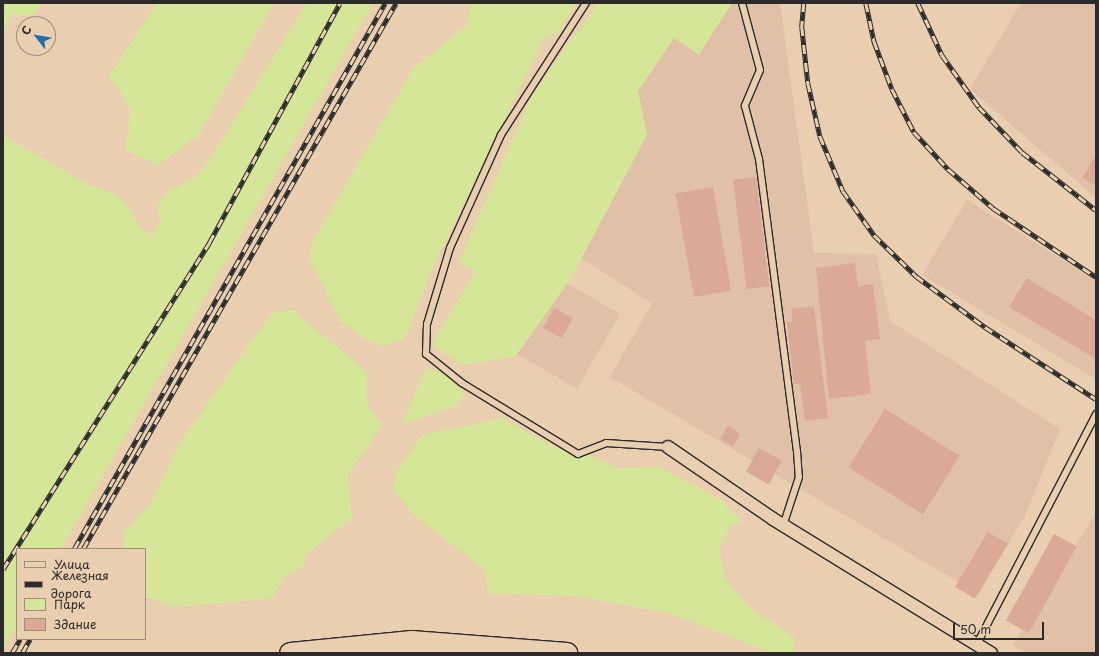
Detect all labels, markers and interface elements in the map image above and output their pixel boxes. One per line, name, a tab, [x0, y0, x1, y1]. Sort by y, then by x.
north arrow	[16, 16, 56, 56]
text: С	[17, 22, 36, 38]
legend	[16, 548, 146, 640]
text: Улица	[54, 555, 90, 573]
text: Железная дорога	[51, 566, 109, 602]
text: Парк	[54, 595, 85, 613]
scale bar	[955, 614, 1046, 640]
text: Здание	[54, 615, 96, 633]
text: 50 m	[960, 620, 991, 638]

